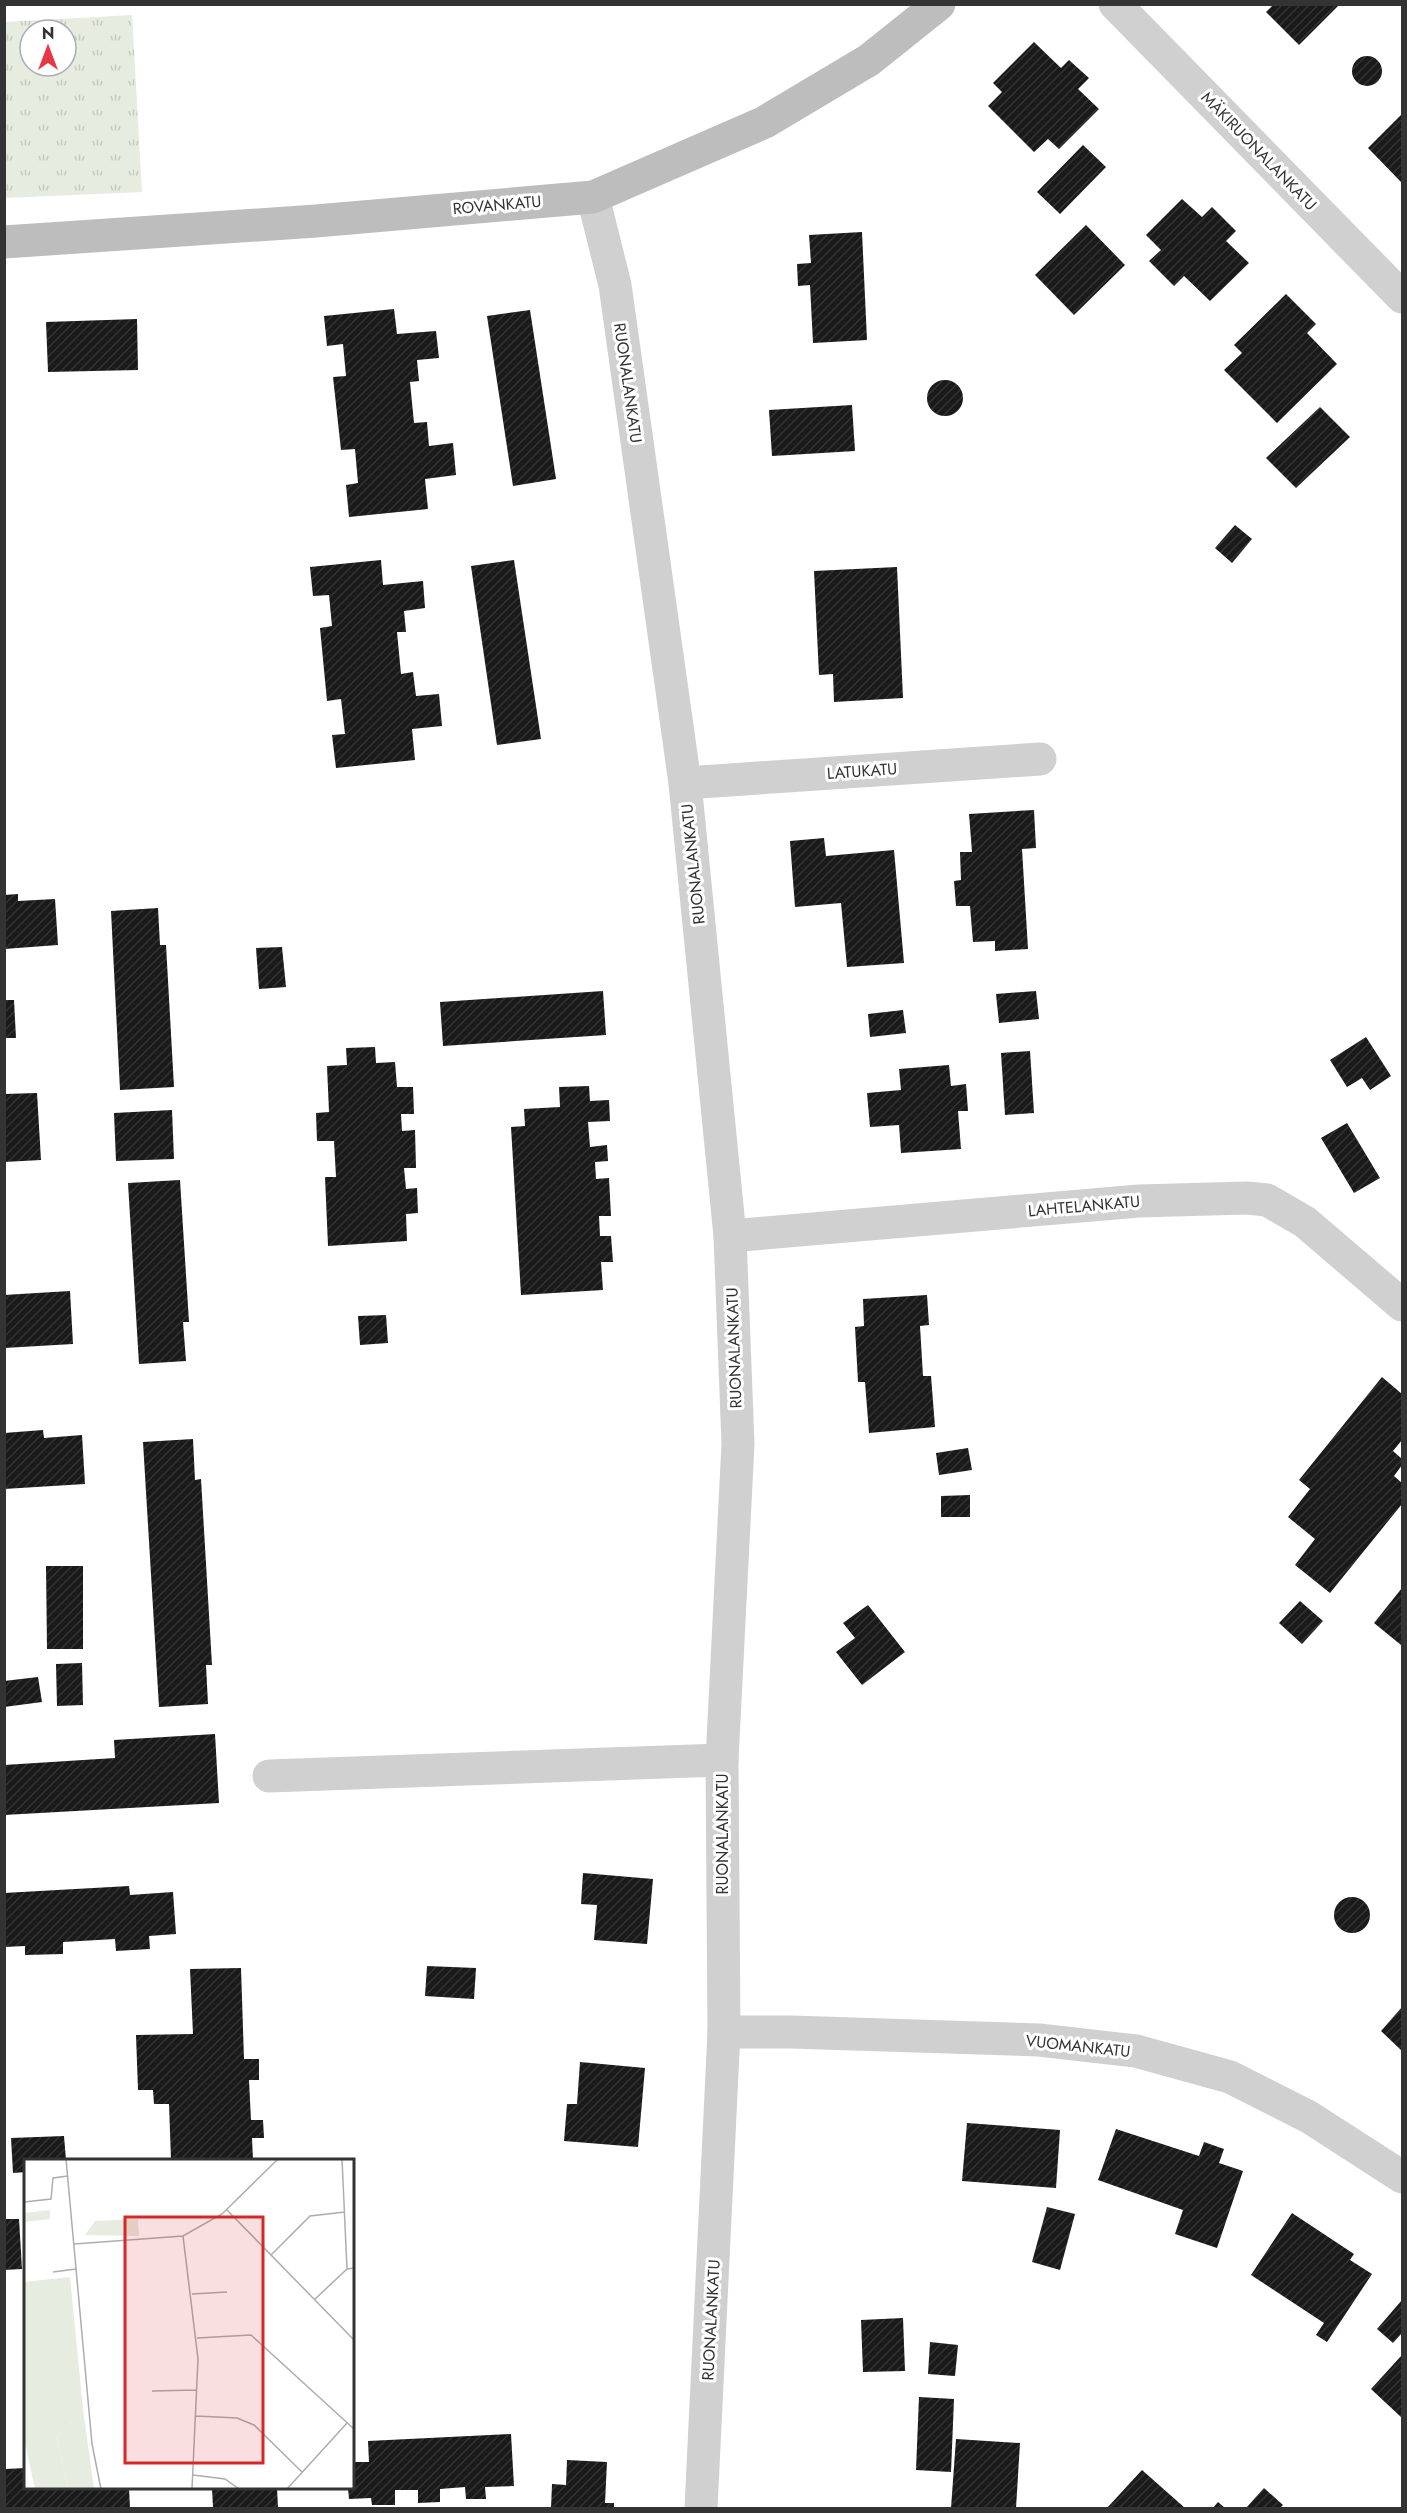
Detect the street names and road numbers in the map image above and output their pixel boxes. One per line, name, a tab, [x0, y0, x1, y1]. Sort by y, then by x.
street label: MÄKIRUONALANKATU	[1196, 86, 1322, 216]
street label: ROVANKATU	[452, 190, 542, 220]
street label: RUONALANKATU	[608, 321, 648, 445]
street label: LATUKATU	[826, 757, 898, 785]
street label: RUONALANKATU	[675, 803, 711, 925]
street label: LAHTELANKATU	[1027, 1190, 1141, 1222]
street label: RUONALANKATU	[720, 1287, 748, 1409]
street label: RUONALANKATU	[711, 1773, 734, 1895]
street label: VUOMANKATU	[1025, 2029, 1131, 2063]
street label: RUONALANKATU	[696, 2259, 726, 2381]

